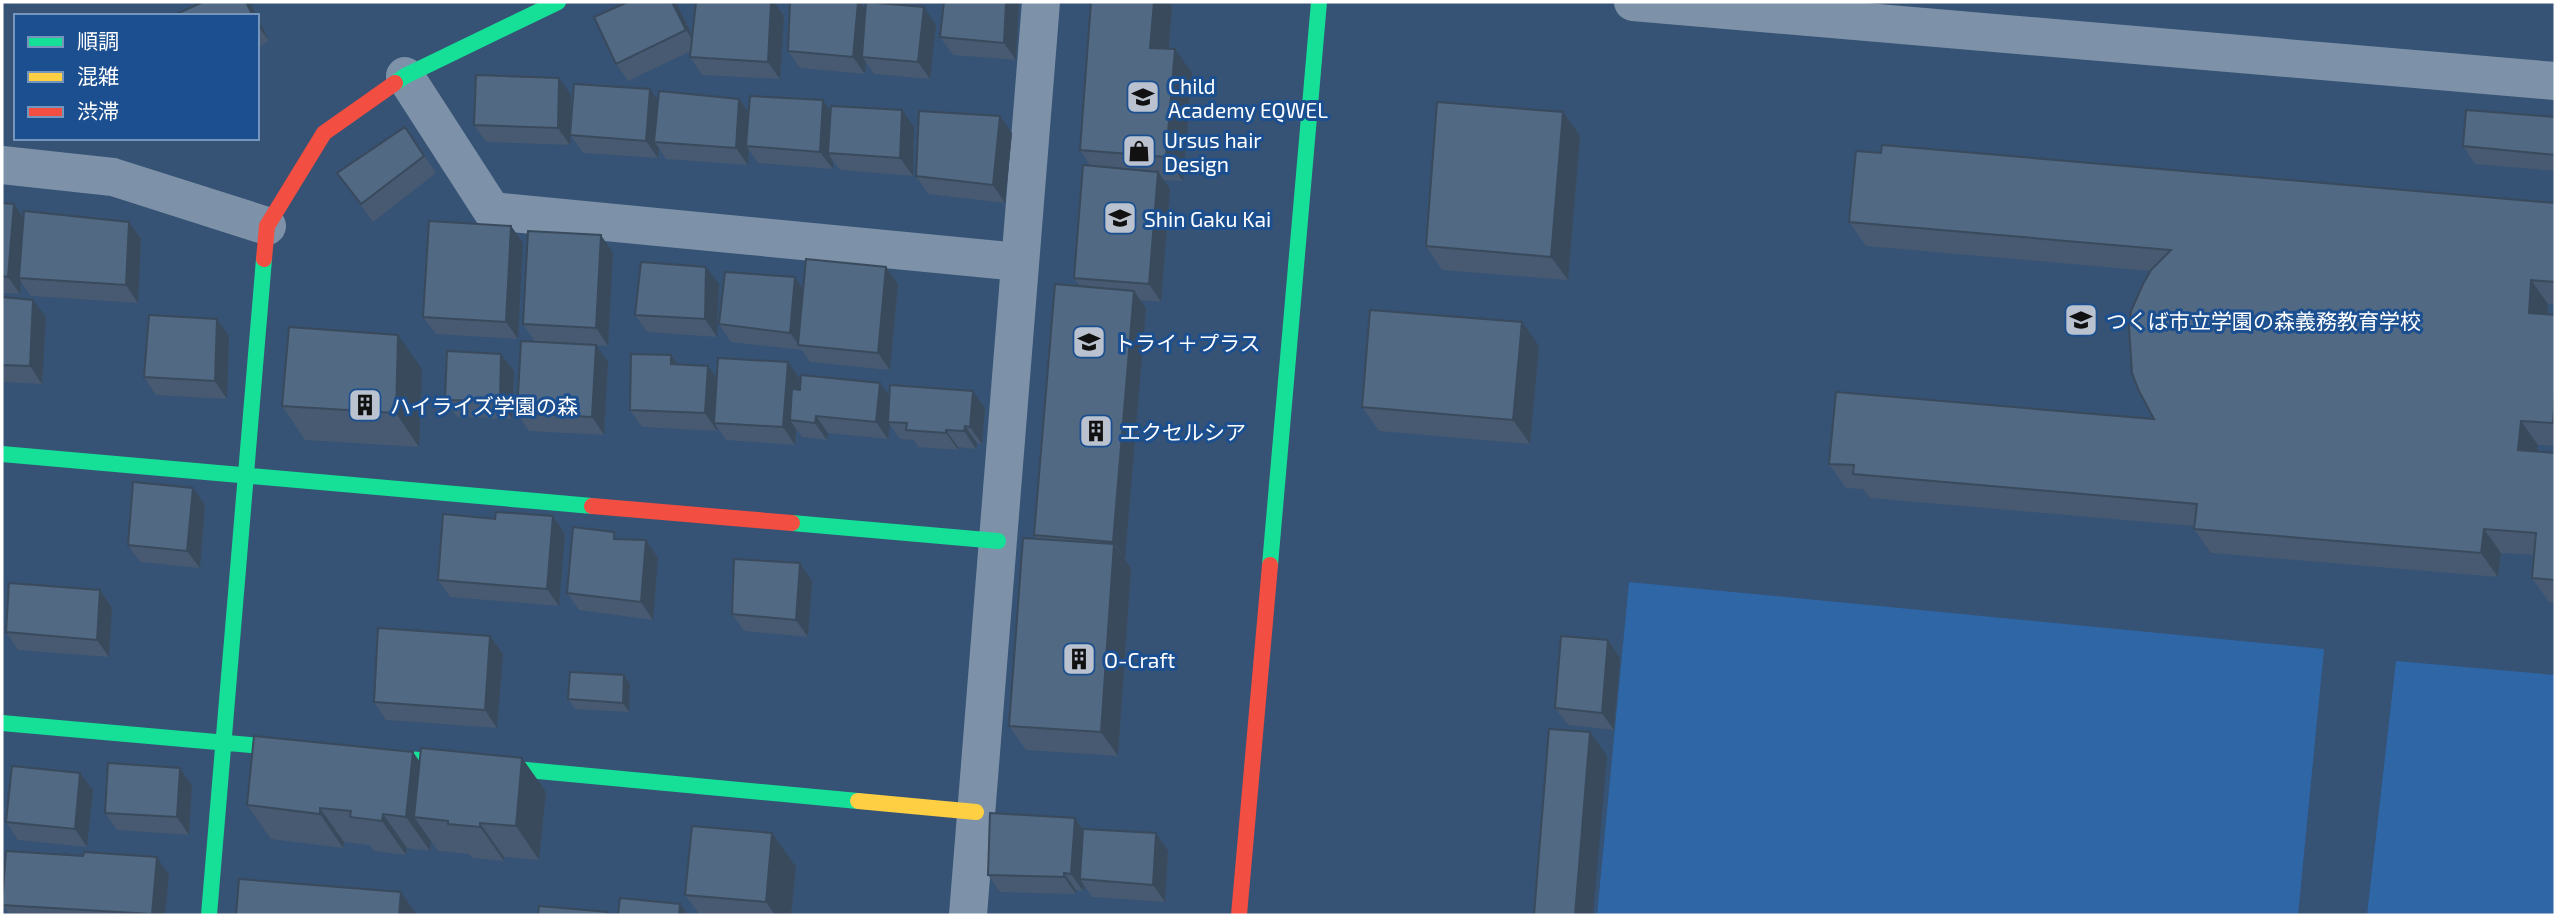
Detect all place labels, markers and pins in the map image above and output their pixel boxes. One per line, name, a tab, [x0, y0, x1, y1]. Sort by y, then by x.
place label: Child Academy EQWEL	[1168, 73, 1328, 123]
school or university icon: Child Academy EQWEL	[1124, 78, 1162, 116]
place label: Ursus hair Design	[1164, 127, 1262, 176]
shop icon: Ursus hair Design	[1120, 132, 1158, 170]
school or university icon: Shin Gaku Kai	[1101, 199, 1139, 237]
place label: Shin Gaku Kai	[1144, 206, 1271, 231]
school or university icon: つくば市立学園の森義務教育学校	[2062, 301, 2100, 339]
place label: つくば市立学園の森義務教育学校	[2106, 308, 2421, 333]
school or university icon: トライ＋プラス	[1070, 323, 1108, 361]
place label: トライ＋プラス	[1114, 330, 1261, 355]
building icon: ハイライズ学園の森	[346, 386, 384, 424]
place label: ハイライズ学園の森	[390, 393, 578, 418]
building icon: エクセルシア	[1077, 412, 1115, 450]
place label: エクセルシア	[1120, 419, 1246, 444]
building icon: O-Craft	[1060, 640, 1098, 678]
place label: O-Craft	[1104, 647, 1175, 672]

